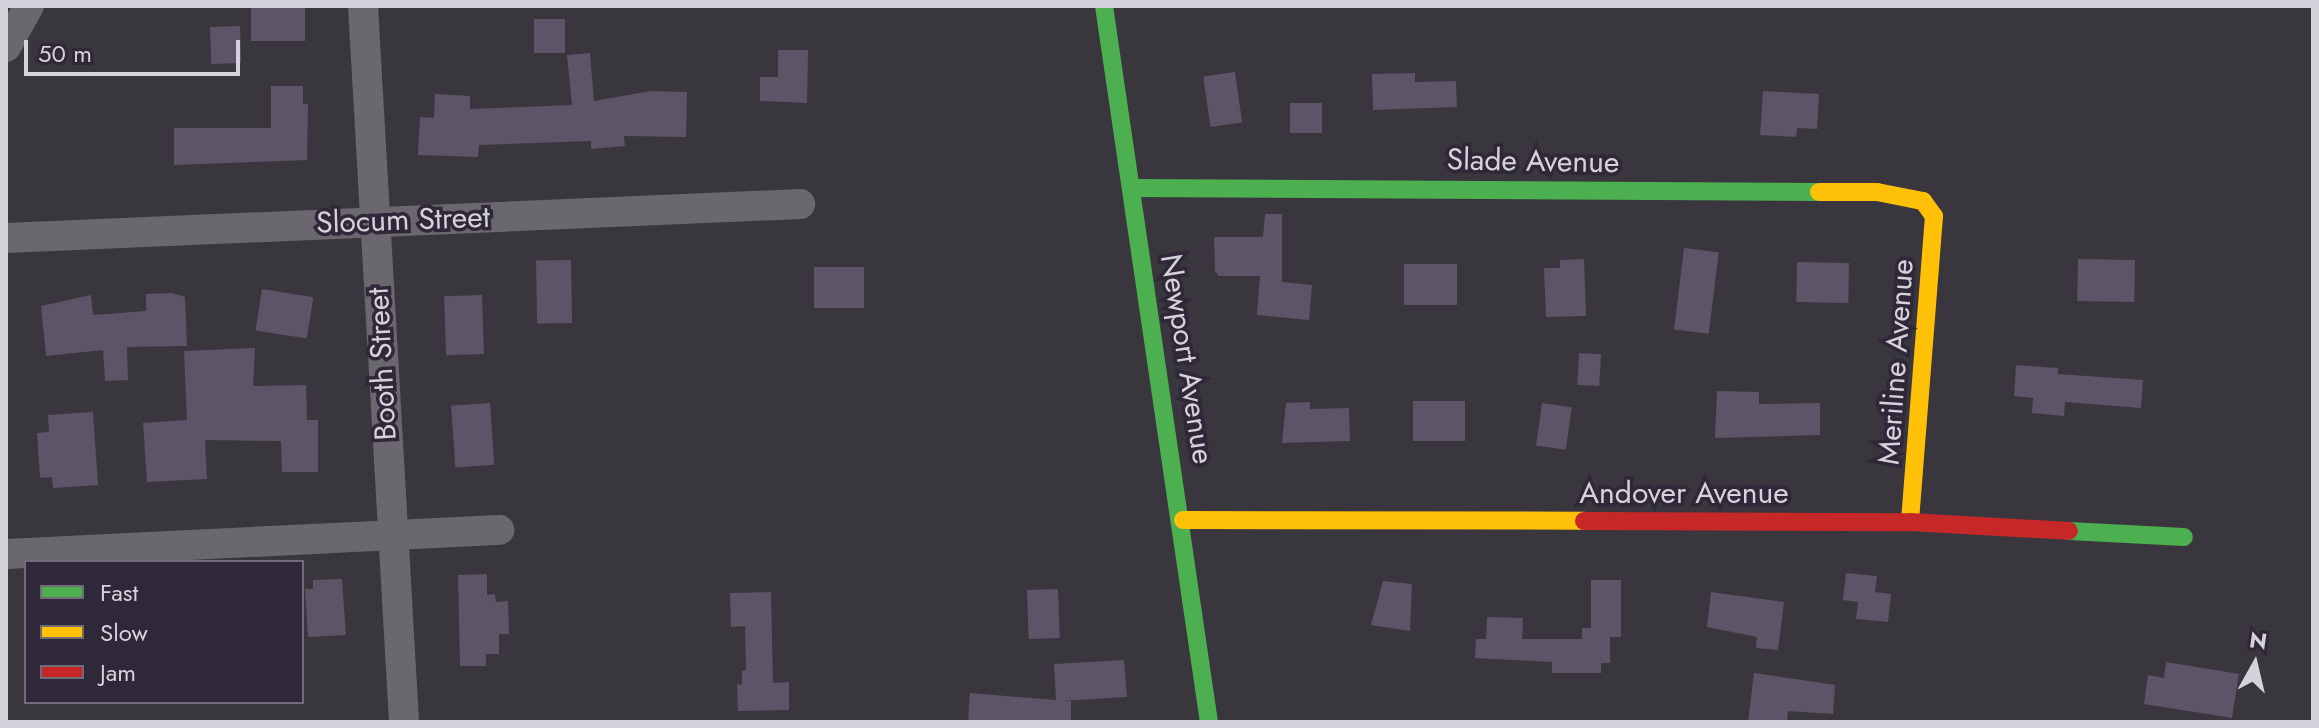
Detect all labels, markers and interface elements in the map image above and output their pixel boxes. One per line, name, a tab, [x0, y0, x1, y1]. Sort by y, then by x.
scale bar	[28, 24, 244, 74]
text: 50 m	[38, 36, 92, 71]
street label: Slade Avenue	[1446, 141, 1620, 181]
street label: Slocum Street	[316, 199, 490, 241]
street label: Newport Avenue	[1153, 251, 1221, 467]
street label: Meriline Avenue	[1871, 258, 1921, 466]
street label: Booth Street	[360, 287, 404, 441]
street label: Andover Avenue	[1579, 475, 1789, 511]
legend	[24, 560, 304, 704]
text: Fast	[100, 575, 138, 610]
text: Slow	[100, 615, 148, 650]
text: N	[2247, 623, 2269, 657]
north arrow	[2215, 624, 2295, 704]
text: Jam	[100, 655, 136, 690]

